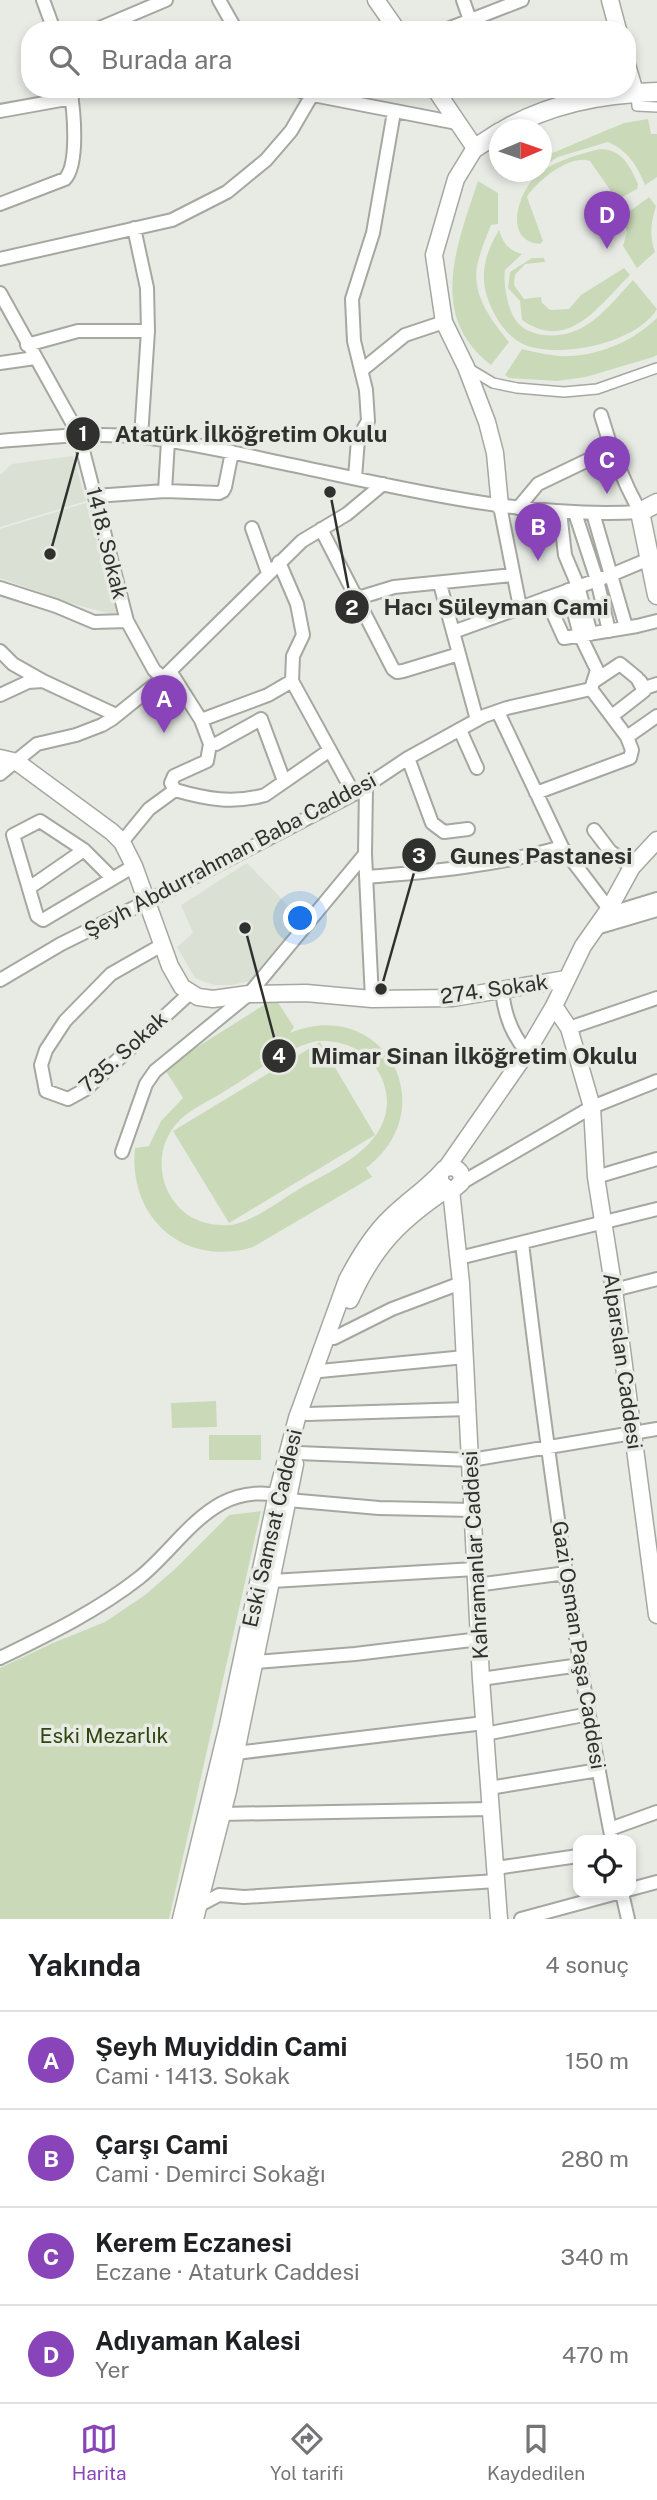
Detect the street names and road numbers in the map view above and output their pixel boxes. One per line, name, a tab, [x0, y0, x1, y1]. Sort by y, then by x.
street label: 1418. Sokak	[81, 484, 133, 602]
street label: Şeyh Abdurrahman Baba Caddesi	[80, 767, 380, 943]
street label: 274. Sokak	[439, 969, 550, 1009]
street label: 735. Sokak	[74, 1006, 172, 1098]
street label: Alparslan Caddesi	[598, 1271, 648, 1451]
street label: Eski Samsat Caddesi	[237, 1426, 307, 1630]
street label: Kahramanlar Caddesi	[457, 1450, 493, 1660]
street label: Gazi Osman Paşa Caddesi	[547, 1519, 611, 1771]

